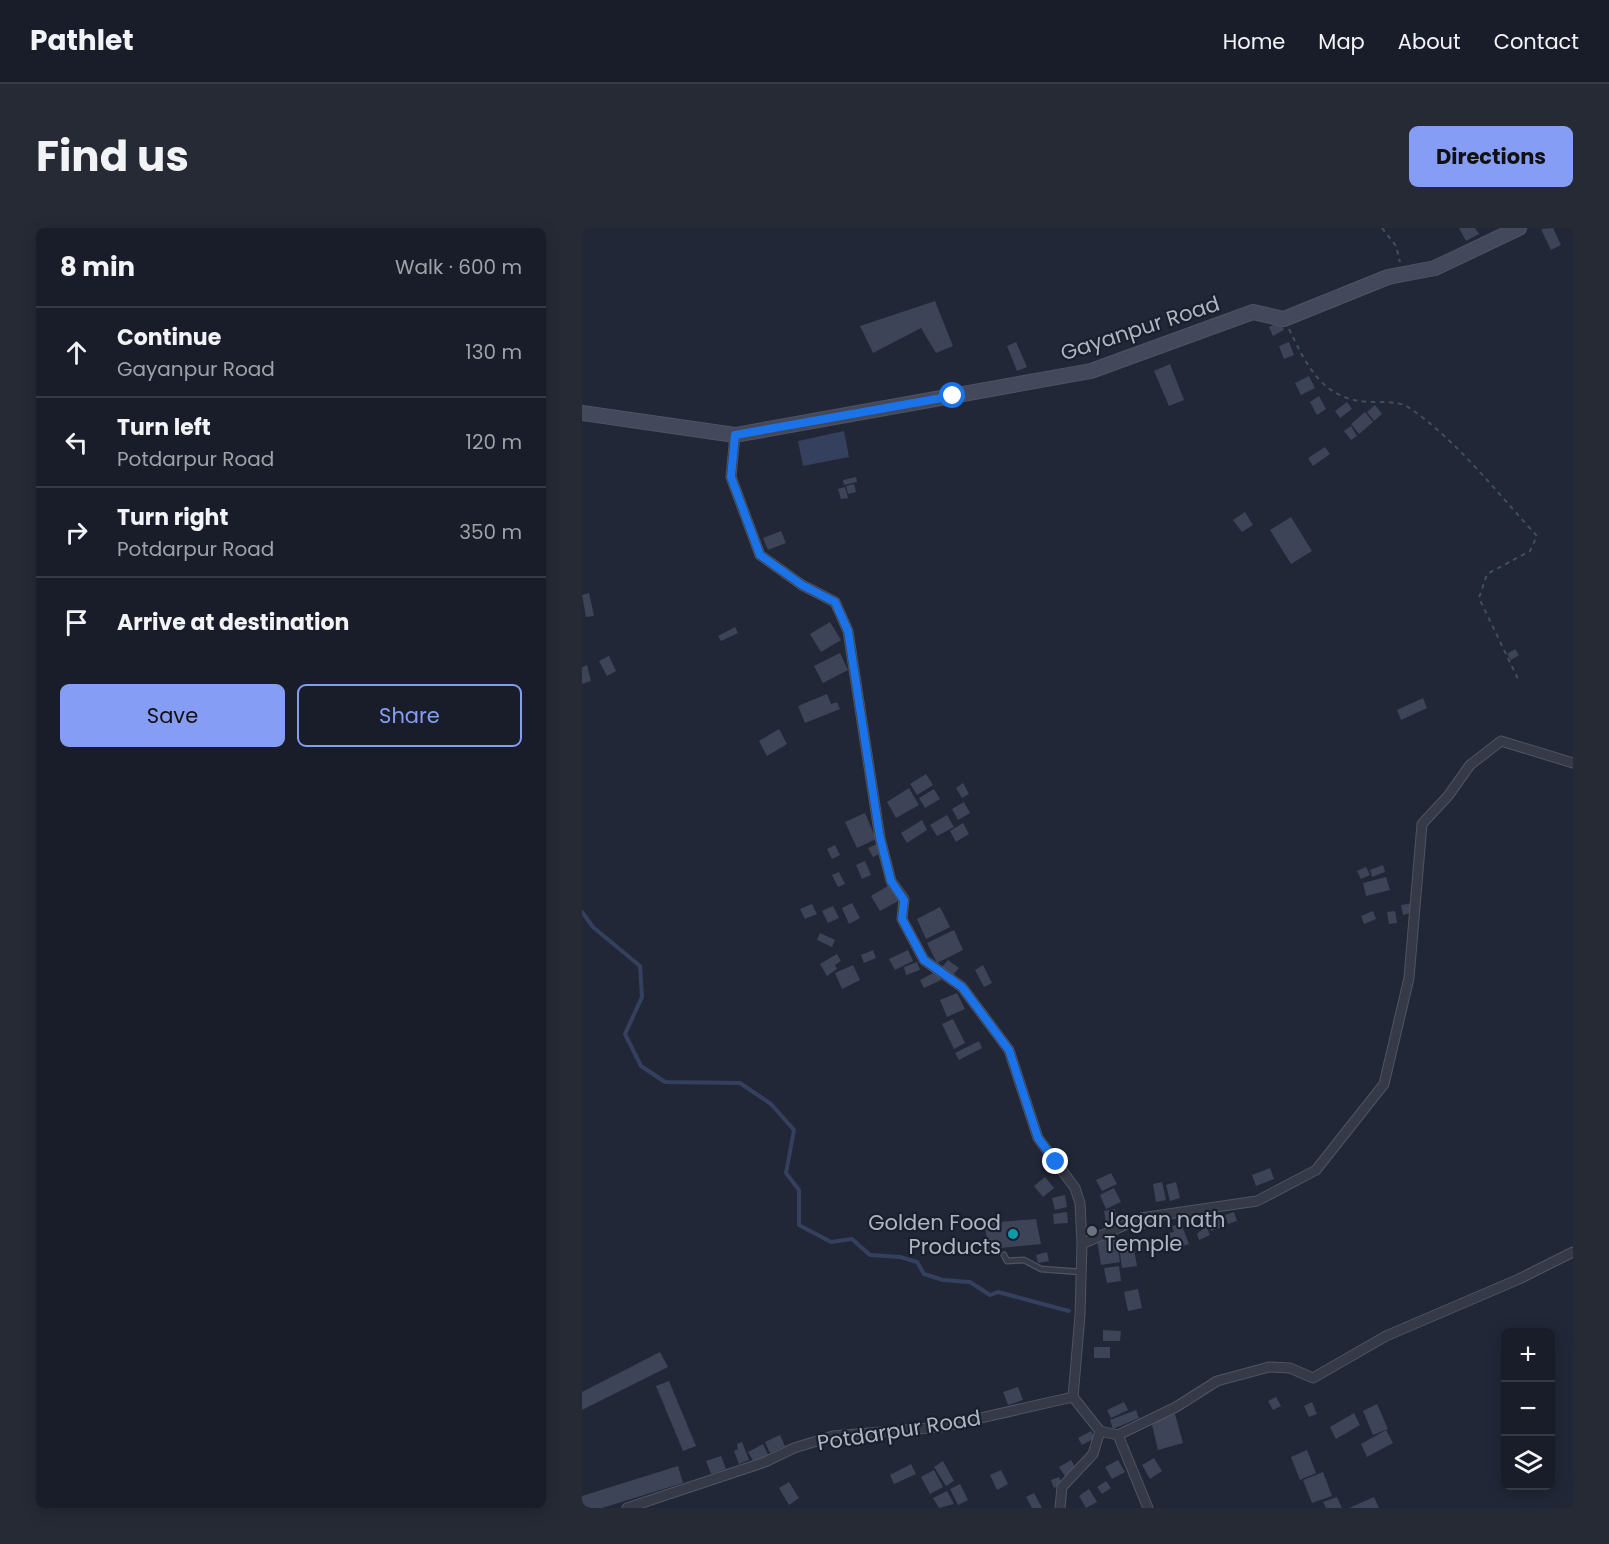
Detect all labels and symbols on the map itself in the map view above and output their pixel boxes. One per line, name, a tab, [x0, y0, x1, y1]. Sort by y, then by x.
street label: Gayanpur Road	[1057, 289, 1223, 367]
route start	[939, 382, 965, 408]
route end	[1042, 1148, 1068, 1174]
place label: Jagan nath Temple	[1104, 1205, 1226, 1258]
place label: Golden Food Products	[868, 1208, 1001, 1261]
marker: Jagan nath Temple	[1085, 1224, 1099, 1238]
marker: Golden Food Products	[1006, 1227, 1020, 1241]
street label: Potdarpur Road	[815, 1403, 983, 1457]

